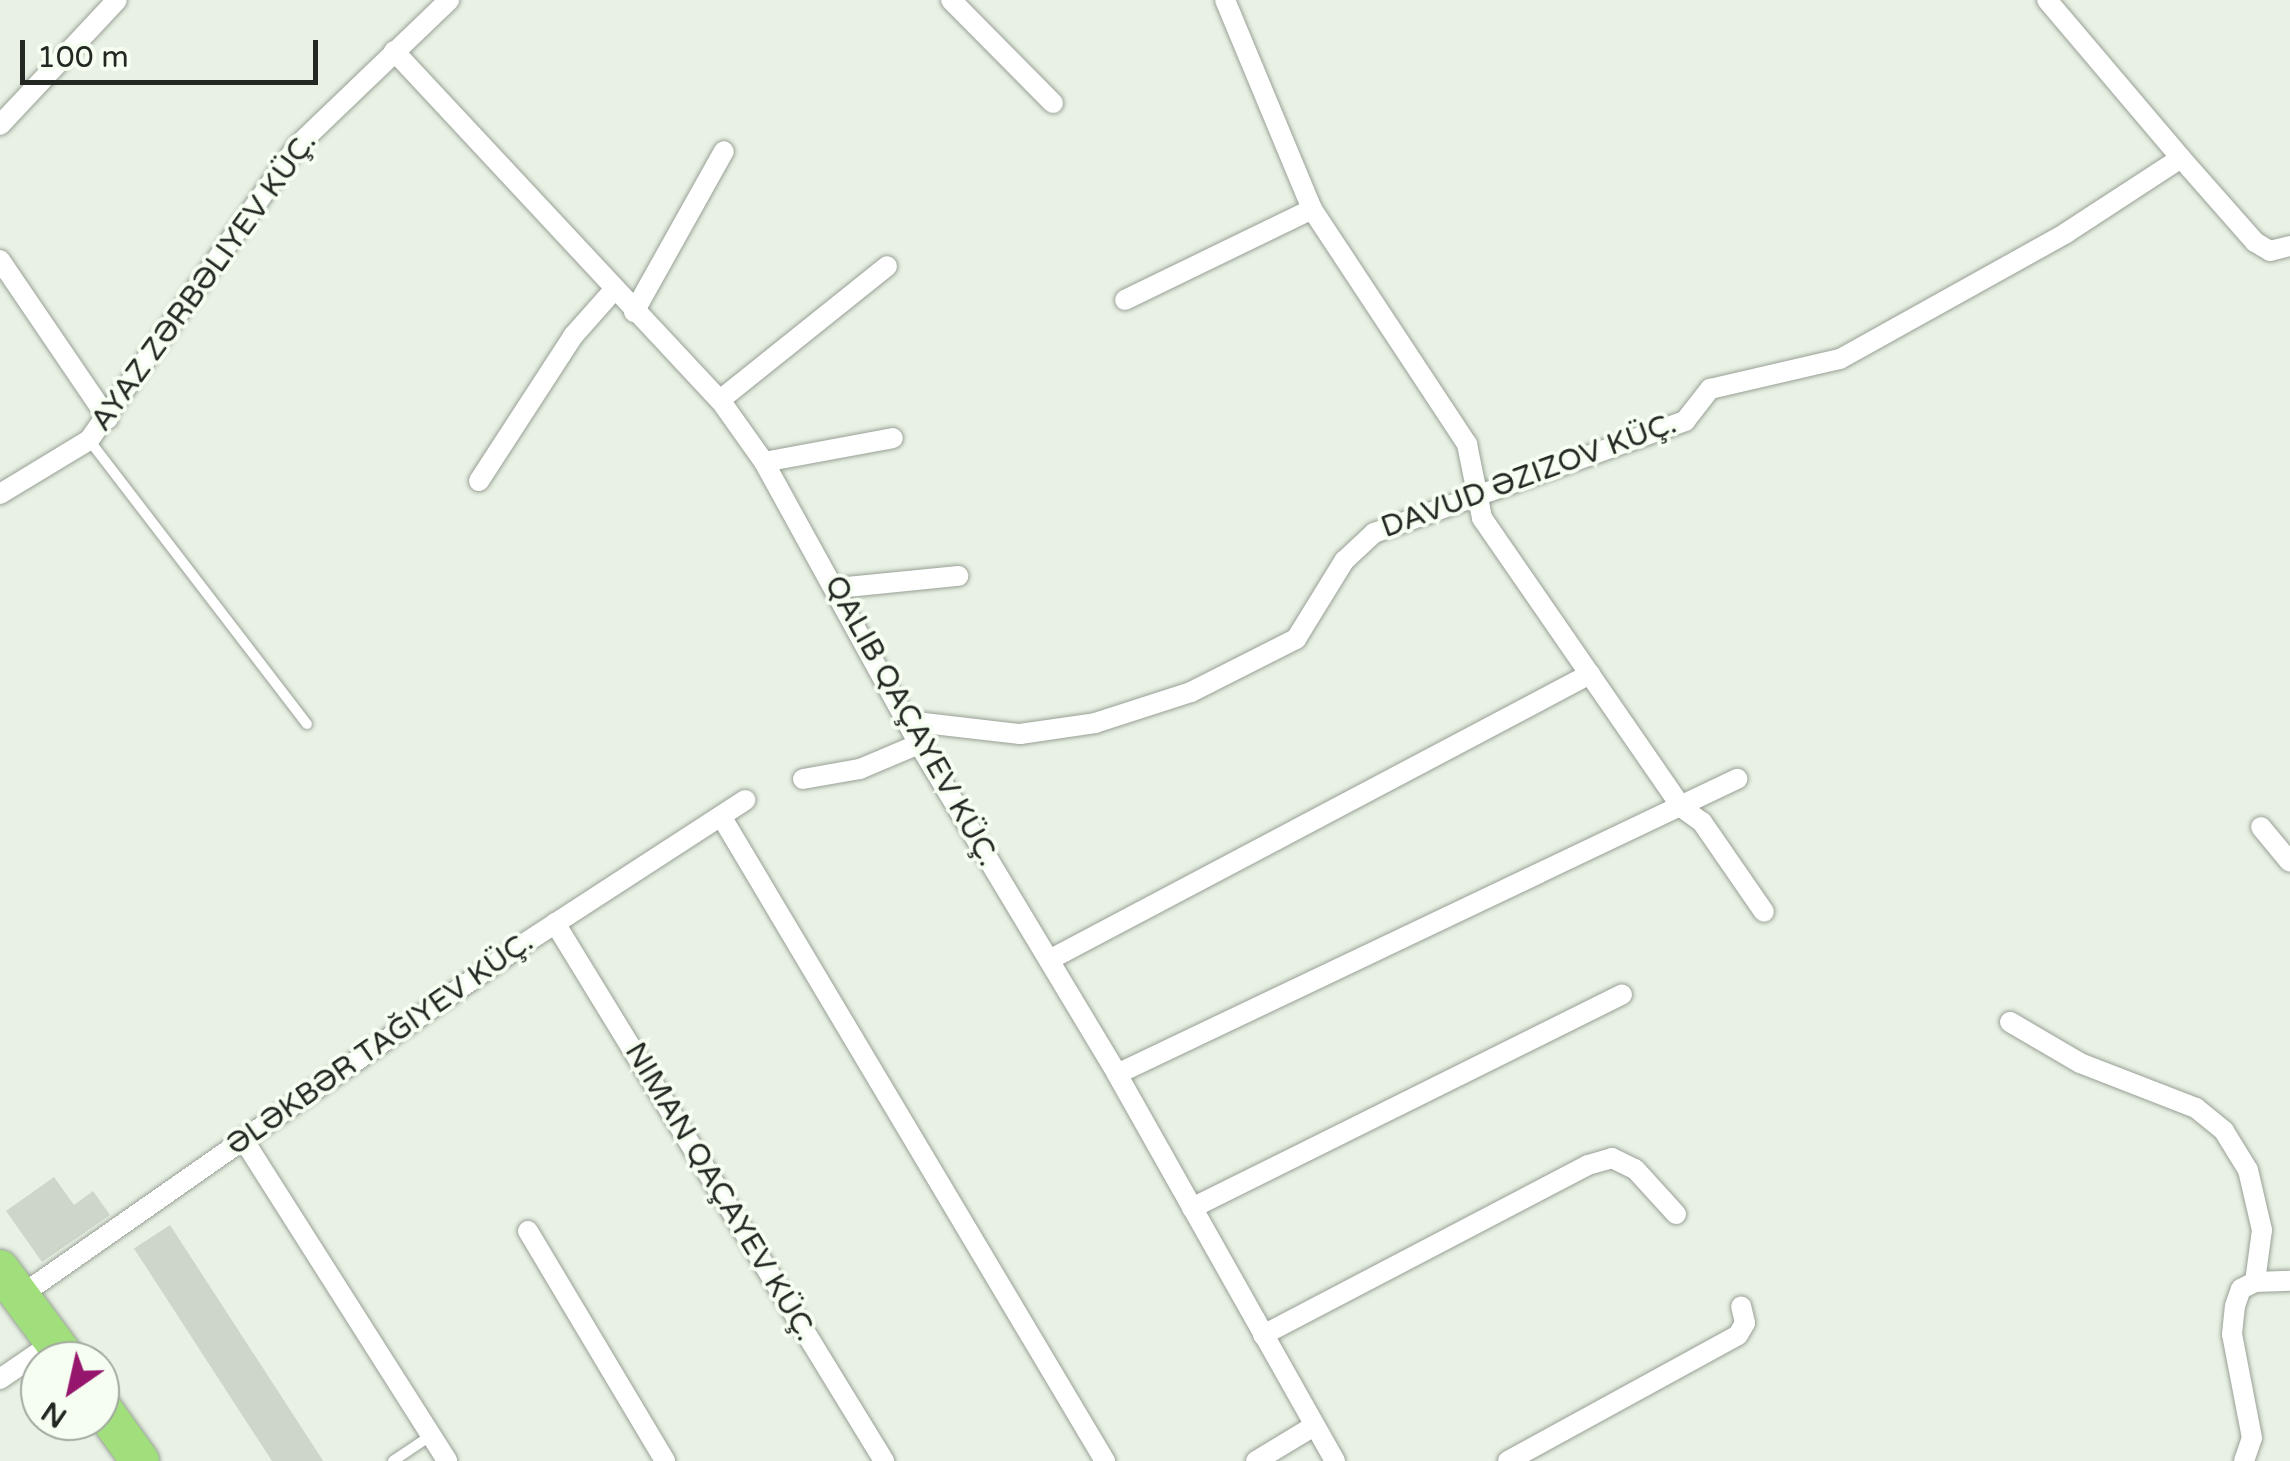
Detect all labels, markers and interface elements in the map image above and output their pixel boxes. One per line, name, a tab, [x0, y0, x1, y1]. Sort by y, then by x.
scale bar	[25, 20, 322, 82]
text: 100 m	[37, 39, 129, 76]
street label: AYAZ ZƏRBƏLIYEV KÜÇ.	[84, 126, 324, 438]
street label: DAVUD ƏZIZOV KÜÇ.	[1376, 406, 1682, 546]
street label: QALIB QAÇAYEV KÜÇ.	[816, 570, 1006, 872]
street label: ƏLƏKBƏR TAĞIYEV KÜÇ.	[220, 924, 540, 1164]
street label: NIMAN QAÇAYEV KÜÇ.	[617, 1036, 823, 1348]
north arrow	[20, 1341, 120, 1441]
text: N	[36, 1394, 73, 1435]

